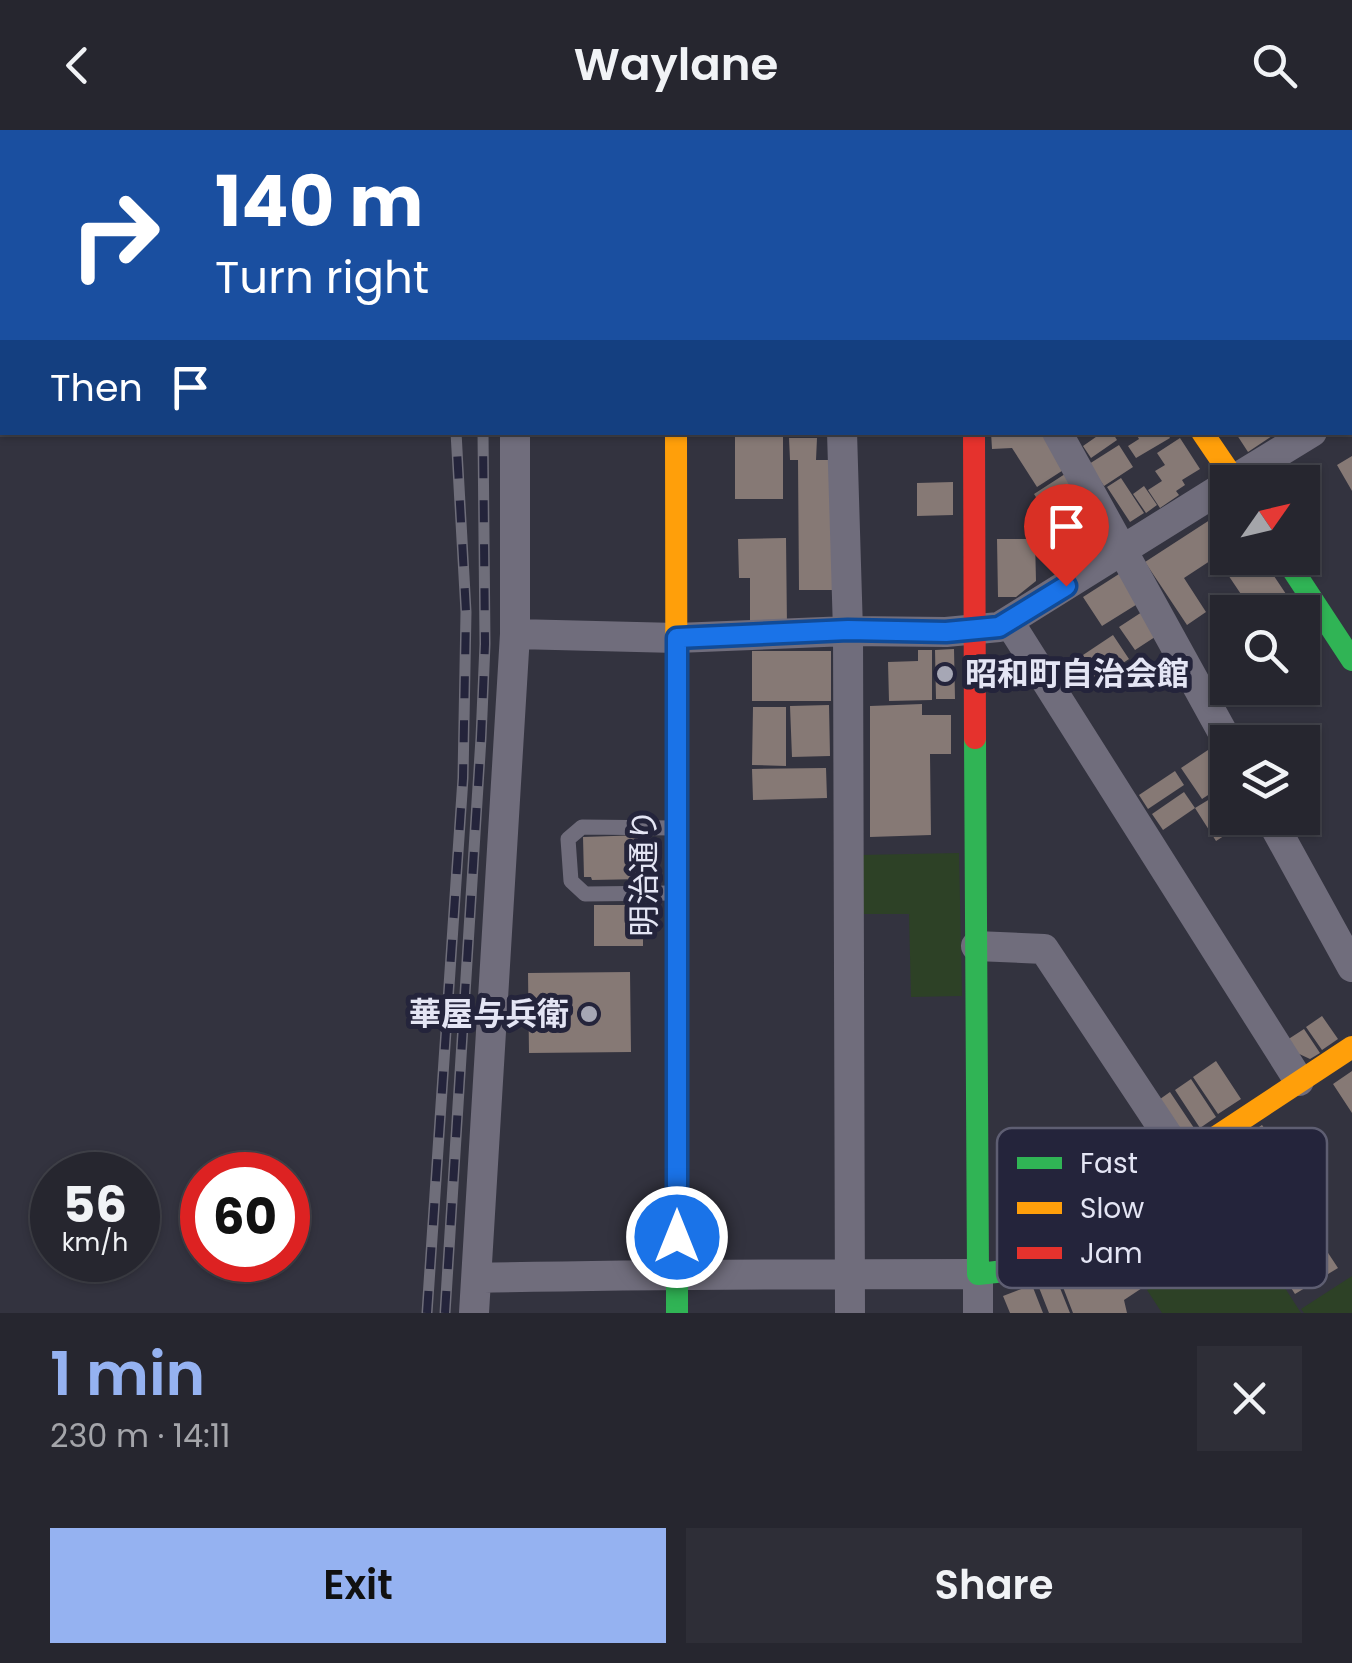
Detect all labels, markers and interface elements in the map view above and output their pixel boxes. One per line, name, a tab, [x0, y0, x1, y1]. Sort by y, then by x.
text: Waylane	[574, 33, 778, 96]
icon: back	[50, 38, 105, 93]
icon: search	[1247, 38, 1302, 93]
text: 140 m	[215, 152, 423, 251]
icon: right	[50, 170, 180, 300]
text: Turn right	[215, 246, 429, 309]
icon: arrive	[163, 360, 218, 415]
text: Then	[50, 361, 143, 414]
north arrow	[1210, 465, 1320, 575]
map controls	[1210, 465, 1320, 835]
pin	[1024, 484, 1109, 587]
icon: arrive	[1039, 499, 1094, 554]
button: search	[1210, 595, 1320, 705]
place label: 昭和町自治会館	[965, 651, 1189, 696]
marker: 昭和町自治会館	[934, 663, 956, 685]
button: layers	[1210, 725, 1320, 835]
street label: 明治通り	[621, 809, 666, 937]
place label: 華屋与兵衛	[409, 991, 569, 1036]
marker: 華屋与兵衛	[578, 1003, 600, 1025]
legend	[997, 1128, 1327, 1288]
text: Fast	[1080, 1144, 1138, 1183]
speed limit sign: 60	[180, 1152, 310, 1282]
text: 56	[63, 1169, 127, 1240]
position arrow	[625, 1185, 729, 1289]
text: Slow	[1080, 1189, 1144, 1228]
text: km/h	[62, 1225, 128, 1260]
text: Jam	[1080, 1234, 1143, 1273]
text: 1 min	[50, 1332, 205, 1416]
button: close	[1197, 1346, 1302, 1451]
text: 230 m · 14:11	[50, 1413, 230, 1458]
button: Exit	[50, 1528, 666, 1643]
button: Share	[686, 1528, 1302, 1643]

